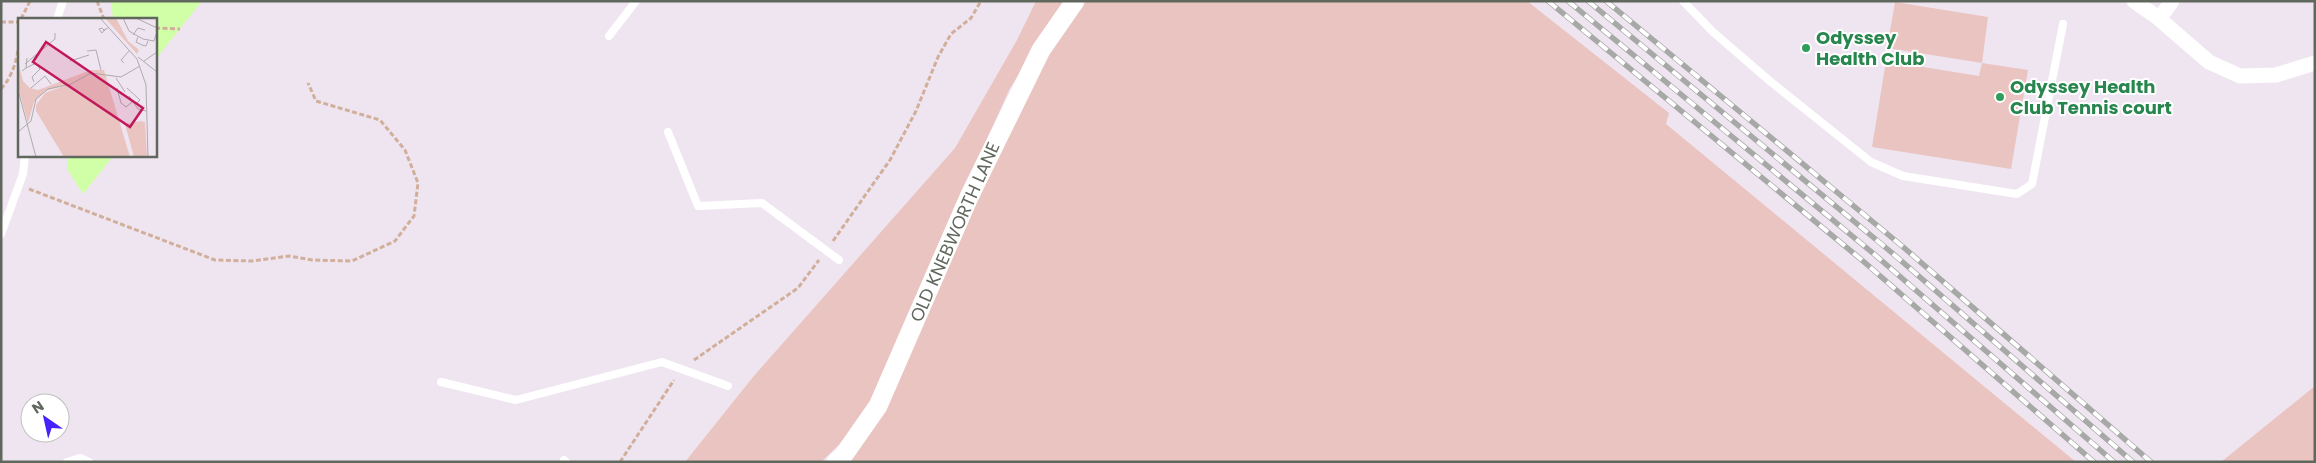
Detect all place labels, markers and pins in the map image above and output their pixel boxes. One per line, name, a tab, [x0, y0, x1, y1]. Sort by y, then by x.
place label: Odyssey Health Club	[1816, 25, 1924, 71]
marker: Odyssey Health Club	[1800, 42, 1812, 54]
place label: Odyssey Health Club Tennis court	[2010, 74, 2172, 120]
marker: Odyssey Health Club Tennis court	[1994, 91, 2006, 103]

